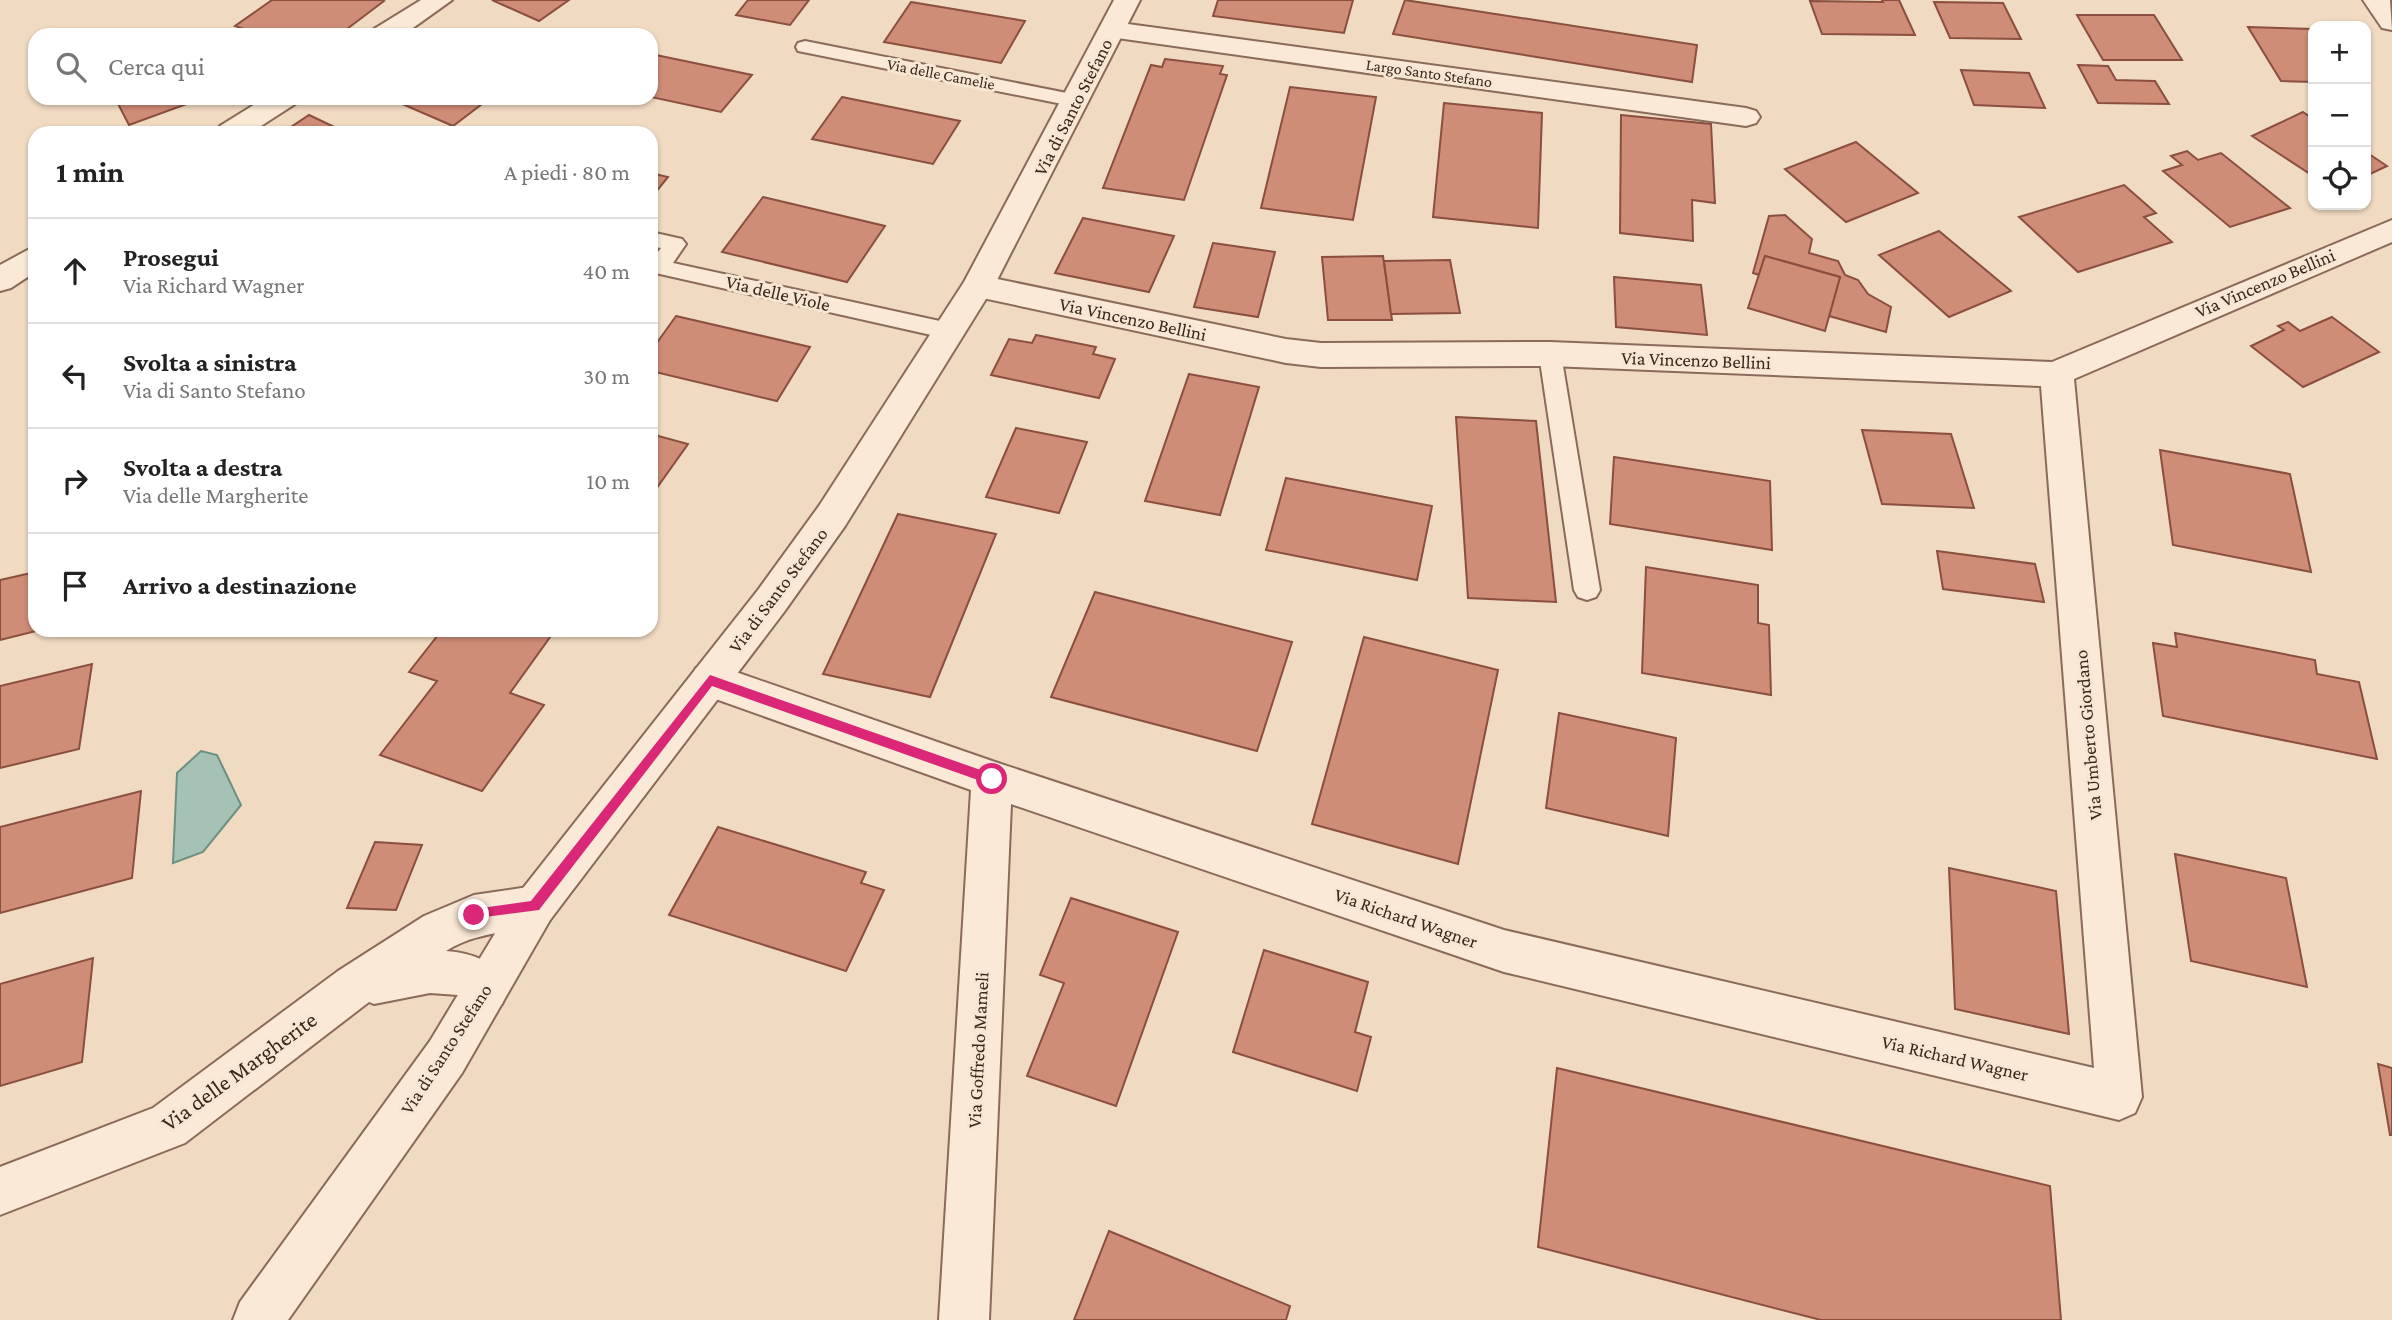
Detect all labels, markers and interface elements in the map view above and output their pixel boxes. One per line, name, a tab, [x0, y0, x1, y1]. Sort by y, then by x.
map controls	[2308, 21, 2371, 210]
button: +	[2308, 21, 2371, 84]
search box	[28, 28, 658, 105]
street label: Via di Santo Stefano	[1029, 35, 1117, 179]
icon: search	[52, 48, 90, 86]
text: Cerca qui	[108, 52, 205, 81]
street label: Via delle Camelie	[886, 55, 996, 93]
street label: Largo Santo Stefano	[1365, 56, 1493, 91]
button: −	[2308, 84, 2371, 147]
button: locate	[2308, 147, 2371, 210]
text: 1 min	[56, 155, 124, 188]
text: A piedi · 80 m	[504, 159, 630, 185]
text: Prosegui	[123, 243, 219, 272]
street label: Via Vincenzo Bellini	[2192, 244, 2338, 322]
icon: ahead	[56, 252, 94, 290]
text: 40 m	[582, 258, 630, 284]
street label: Via delle Viole	[724, 271, 832, 315]
text: Via Richard Wagner	[123, 272, 305, 298]
street label: Via Vincenzo Bellini	[1058, 293, 1208, 345]
street label: Via Vincenzo Bellini	[1621, 347, 1771, 373]
text: Svolta a sinistra	[123, 348, 297, 377]
icon: left	[56, 357, 94, 395]
text: 30 m	[583, 363, 630, 389]
text: Via di Santo Stefano	[123, 377, 306, 403]
text: Svolta a destra	[123, 453, 282, 482]
icon: right	[56, 462, 94, 500]
text: 10 m	[587, 468, 630, 494]
text: Via delle Margherite	[123, 482, 308, 508]
street label: Via di Santo Stefano	[724, 523, 832, 657]
icon: arrive	[56, 567, 94, 605]
text: Arrivo a destinazione	[123, 571, 357, 600]
street label: Via Umberto Giordano	[2070, 649, 2106, 821]
route start	[976, 763, 1007, 794]
street label: Via Richard Wagner	[1332, 884, 1481, 952]
route end	[458, 899, 489, 930]
street label: Via Goffredo Mameli	[963, 971, 993, 1129]
street label: Via di Santo Stefano	[396, 980, 496, 1118]
street label: Via delle Margherite	[156, 1006, 322, 1136]
street label: Via Richard Wagner	[1880, 1031, 2031, 1085]

